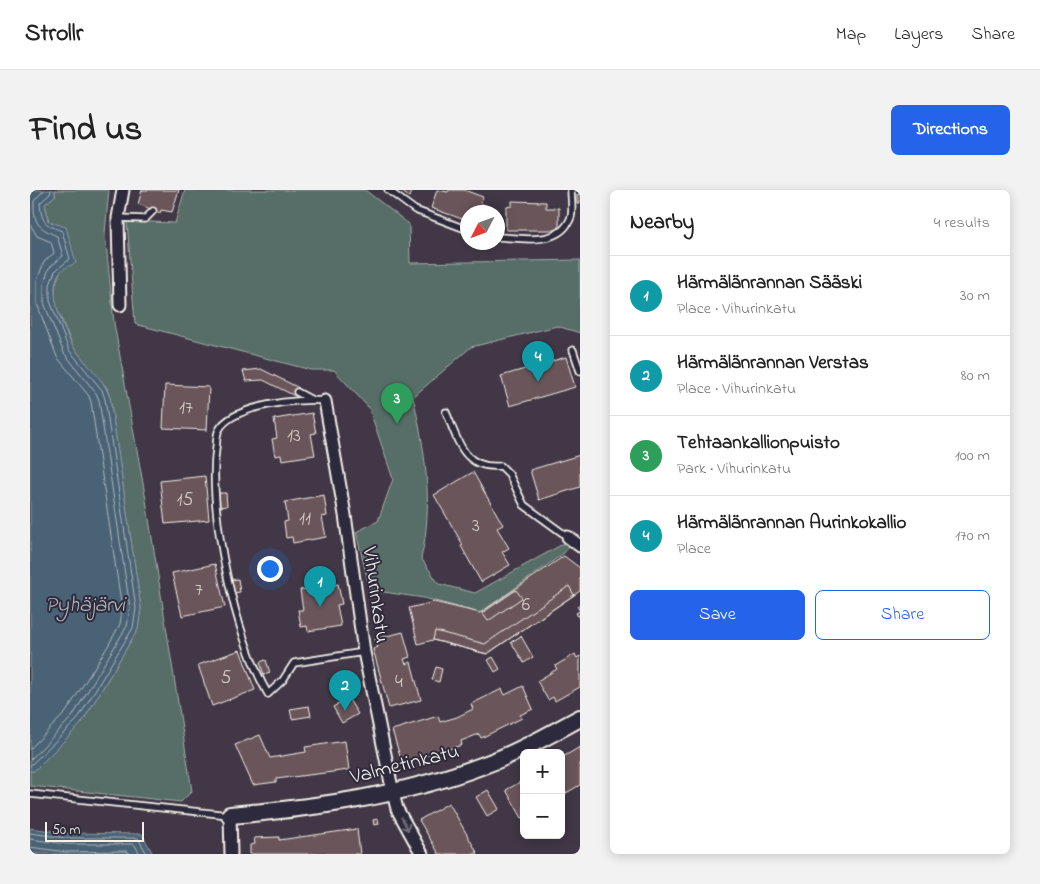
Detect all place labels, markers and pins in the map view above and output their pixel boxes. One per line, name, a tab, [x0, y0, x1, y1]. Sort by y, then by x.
pin: 4	[522, 341, 554, 382]
pin: 3	[381, 383, 413, 424]
pin: 1	[304, 566, 336, 607]
pin: 2	[329, 670, 361, 711]

